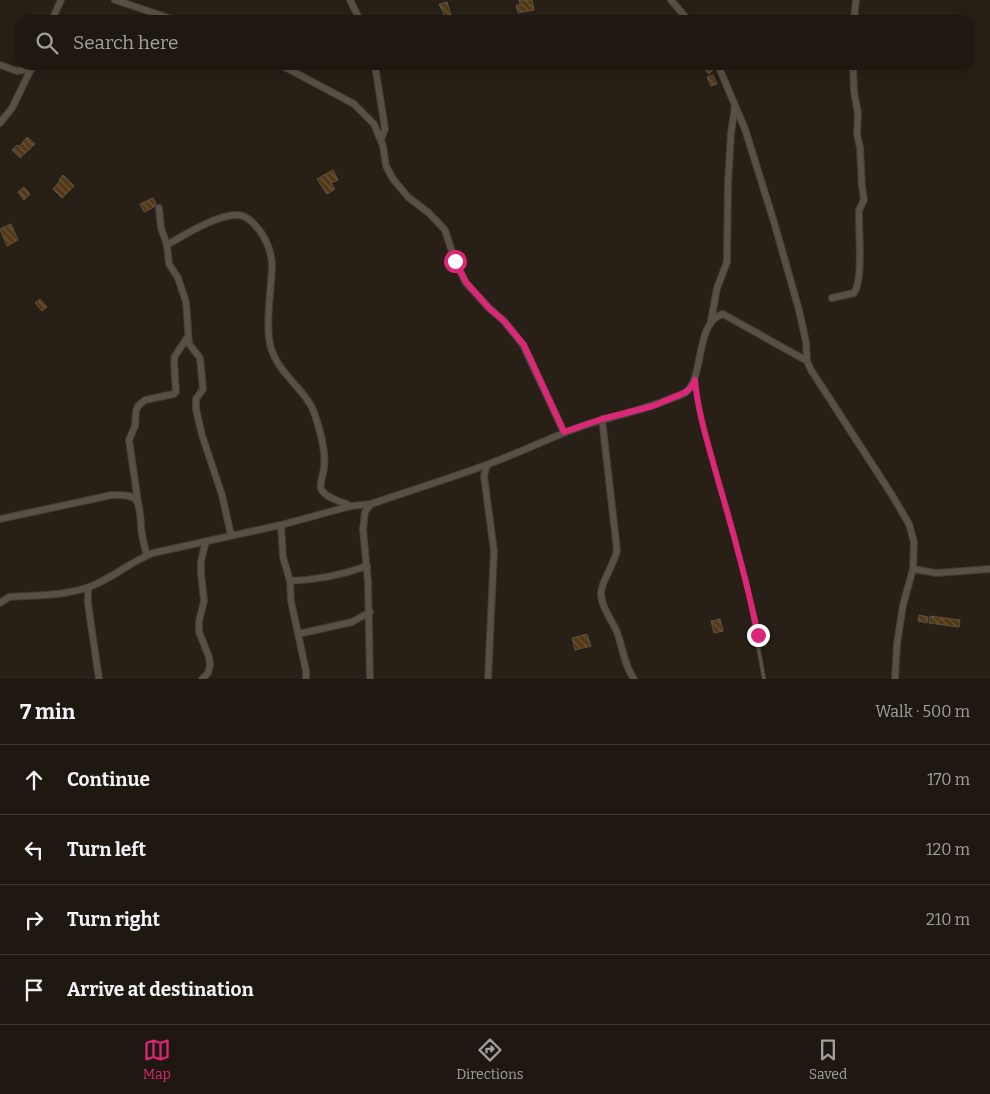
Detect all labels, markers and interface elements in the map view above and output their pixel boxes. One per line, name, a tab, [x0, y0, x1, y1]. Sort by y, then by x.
search box	[15, 15, 975, 70]
icon: search	[33, 29, 61, 57]
text: Search here	[73, 31, 178, 54]
route start	[444, 250, 467, 273]
route end	[747, 624, 770, 647]
text: 7 min	[20, 699, 75, 725]
text: Walk · 500 m	[875, 702, 970, 721]
icon: ahead	[20, 766, 48, 794]
text: Continue	[67, 768, 150, 791]
text: 170 m	[927, 770, 970, 789]
icon: left	[20, 836, 48, 864]
text: Turn left	[67, 838, 146, 861]
text: 120 m	[926, 840, 970, 859]
icon: right	[20, 906, 48, 934]
text: Turn right	[67, 908, 160, 931]
text: 210 m	[926, 910, 970, 929]
icon: arrive	[20, 976, 48, 1004]
text: Arrive at destination	[67, 978, 254, 1001]
tab: Map	[143, 1036, 171, 1083]
tab: Directions	[456, 1036, 524, 1083]
tab: Saved	[809, 1036, 847, 1083]

